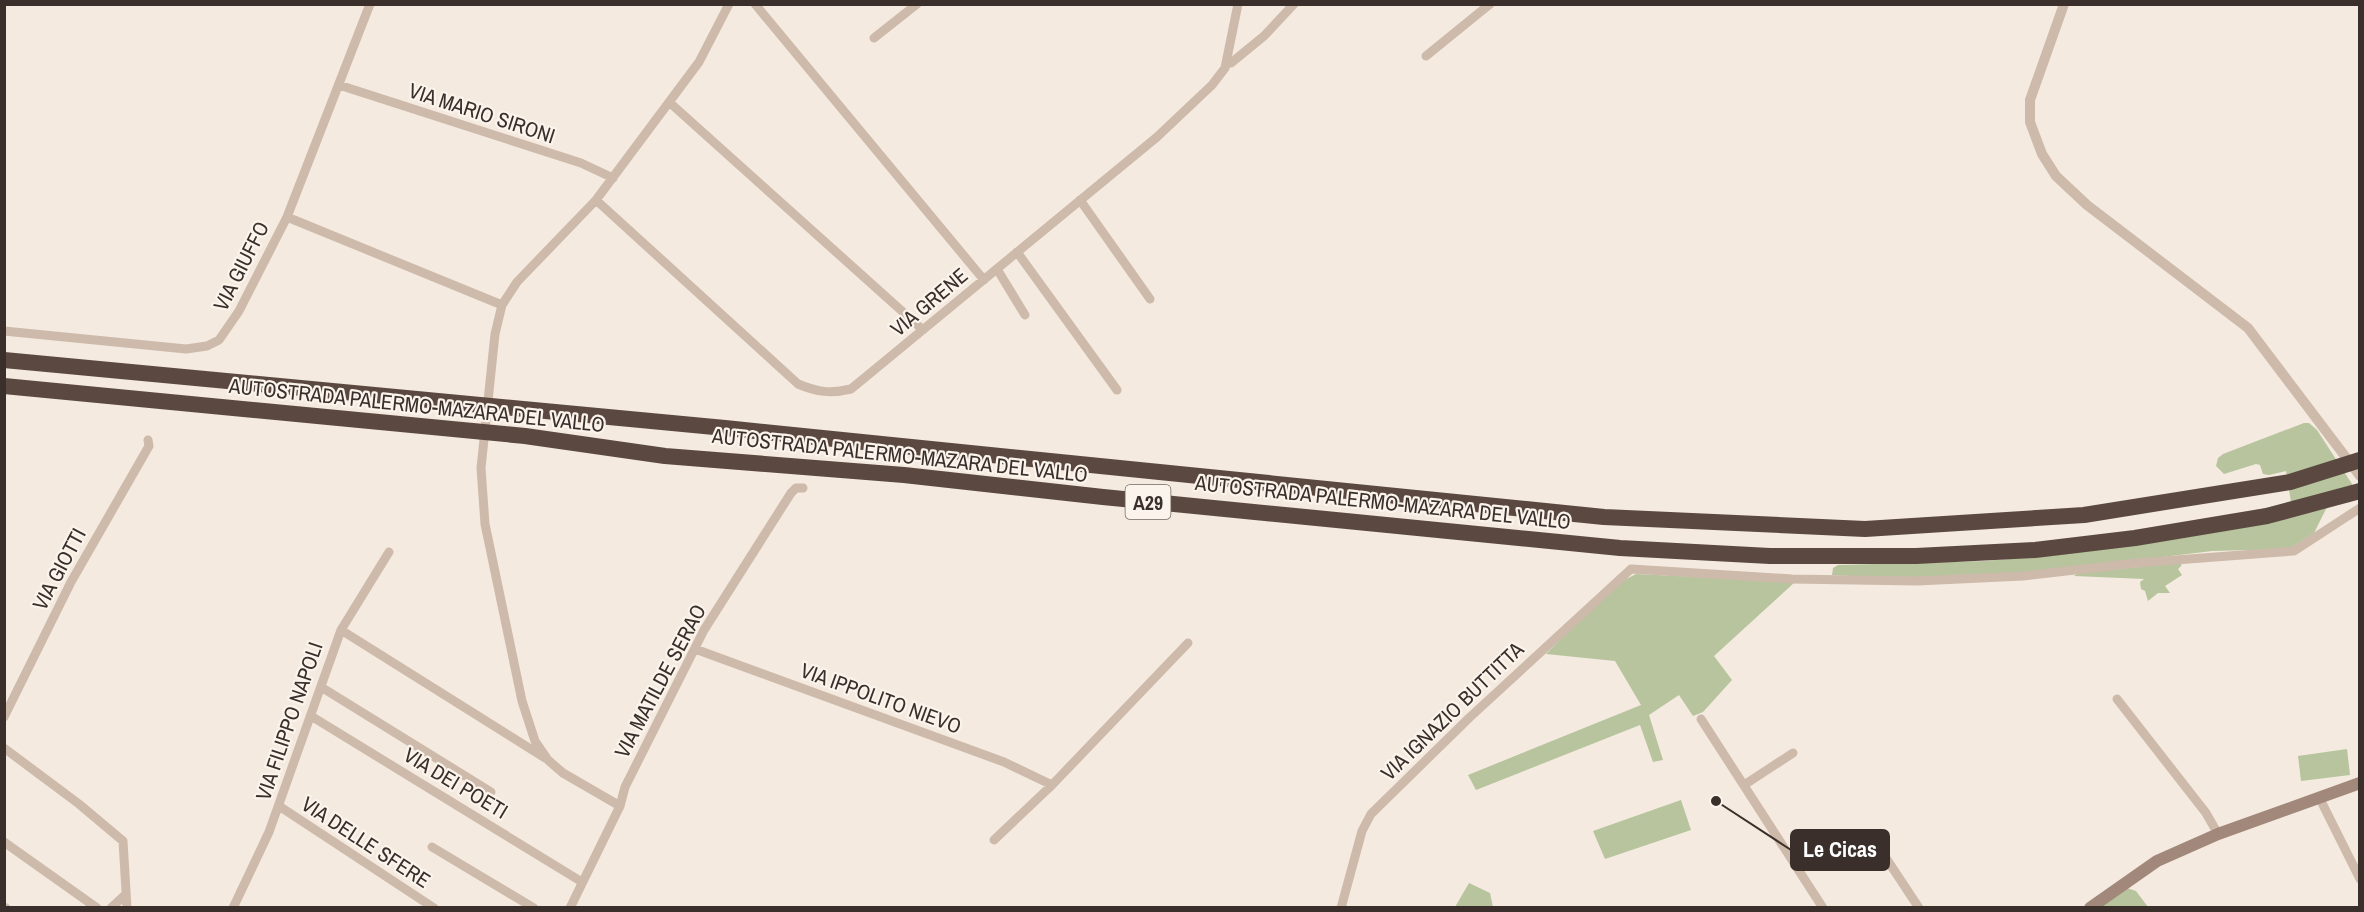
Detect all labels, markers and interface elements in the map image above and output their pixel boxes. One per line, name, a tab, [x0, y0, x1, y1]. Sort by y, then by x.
street label: VIA MARIO SIRONI	[405, 76, 559, 150]
street label: VIA GIUFFO	[206, 216, 276, 316]
street label: VIA GRENE	[884, 261, 974, 343]
street label: AUTOSTRADA PALERMO-MAZARA DEL VALLO	[227, 371, 606, 439]
street label: AUTOSTRADA PALERMO-MAZARA DEL VALLO	[710, 421, 1089, 489]
street label: AUTOSTRADA PALERMO-MAZARA DEL VALLO	[1193, 468, 1572, 536]
road number: A29	[1126, 485, 1170, 519]
street label: VIA GIOTTI	[25, 523, 93, 615]
street label: VIA MATILDE SERAO	[607, 599, 713, 763]
street label: VIA IGNAZIO BUTTITTA	[1374, 635, 1530, 787]
street label: VIA FILIPPO NAPOLI	[248, 638, 330, 804]
street label: VIA IPPOLITO NIEVO	[797, 655, 965, 741]
street label: VIA DEI POETI	[398, 740, 514, 826]
street label: VIA DELLE SFERE	[296, 789, 436, 895]
callout: Le Cicas	[1791, 830, 1889, 870]
text: Le Cicas	[1803, 834, 1877, 864]

